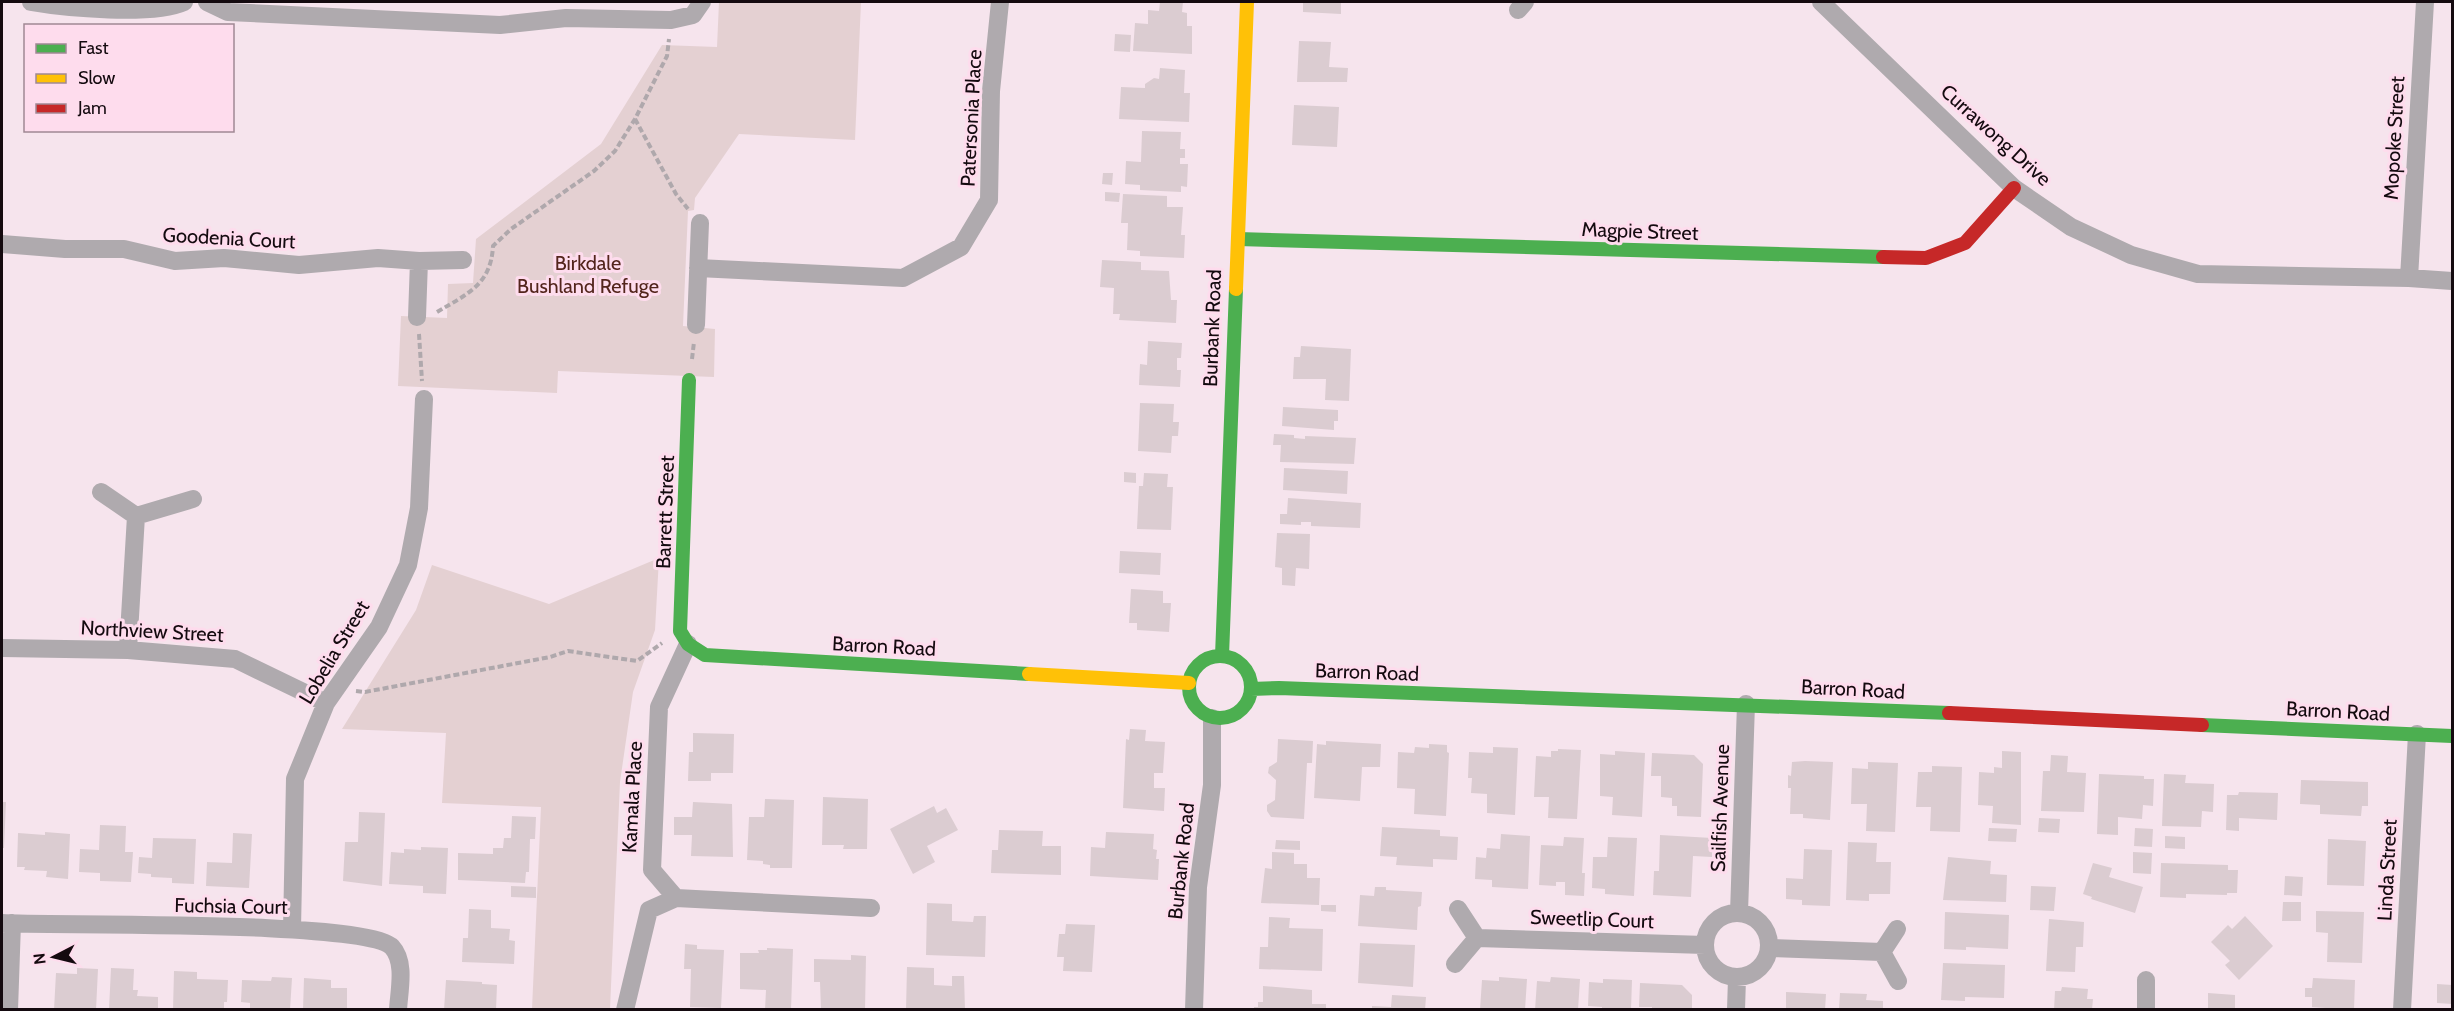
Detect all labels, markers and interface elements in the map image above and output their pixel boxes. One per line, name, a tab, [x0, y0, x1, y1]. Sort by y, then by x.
legend	[24, 24, 234, 132]
text: Fast	[78, 37, 109, 59]
street label: Patersonia Place	[955, 49, 987, 187]
text: Slow	[78, 67, 115, 89]
street label: Mopoke Street	[2379, 75, 2409, 200]
street label: Currawong Drive	[1936, 79, 2056, 191]
text: Jam	[77, 97, 107, 119]
street label: Magpie Street	[1581, 217, 1699, 245]
street label: Goodenia Court	[162, 223, 296, 253]
park label: Birkdale Bushland Refuge	[517, 251, 659, 298]
street label: Burbank Road	[1198, 269, 1226, 387]
street label: Barrett Street	[651, 455, 679, 569]
street label: Lobelia Street	[294, 596, 374, 708]
street label: Northview Street	[80, 615, 224, 647]
street label: Barron Road	[831, 631, 937, 661]
street label: Barron Road	[1315, 658, 1419, 686]
street label: Barron Road	[1800, 674, 1906, 704]
street label: Barron Road	[2285, 696, 2391, 726]
street label: Kamala Place	[617, 741, 647, 853]
street label: Sailfish Avenue	[1706, 744, 1734, 872]
street label: Burbank Road	[1163, 801, 1199, 921]
street label: Linda Street	[2372, 818, 2402, 922]
street label: Fuchsia Court	[174, 893, 288, 919]
street label: Sweetlip Court	[1529, 905, 1655, 933]
north arrow	[24, 927, 84, 987]
text: N	[29, 952, 50, 966]

